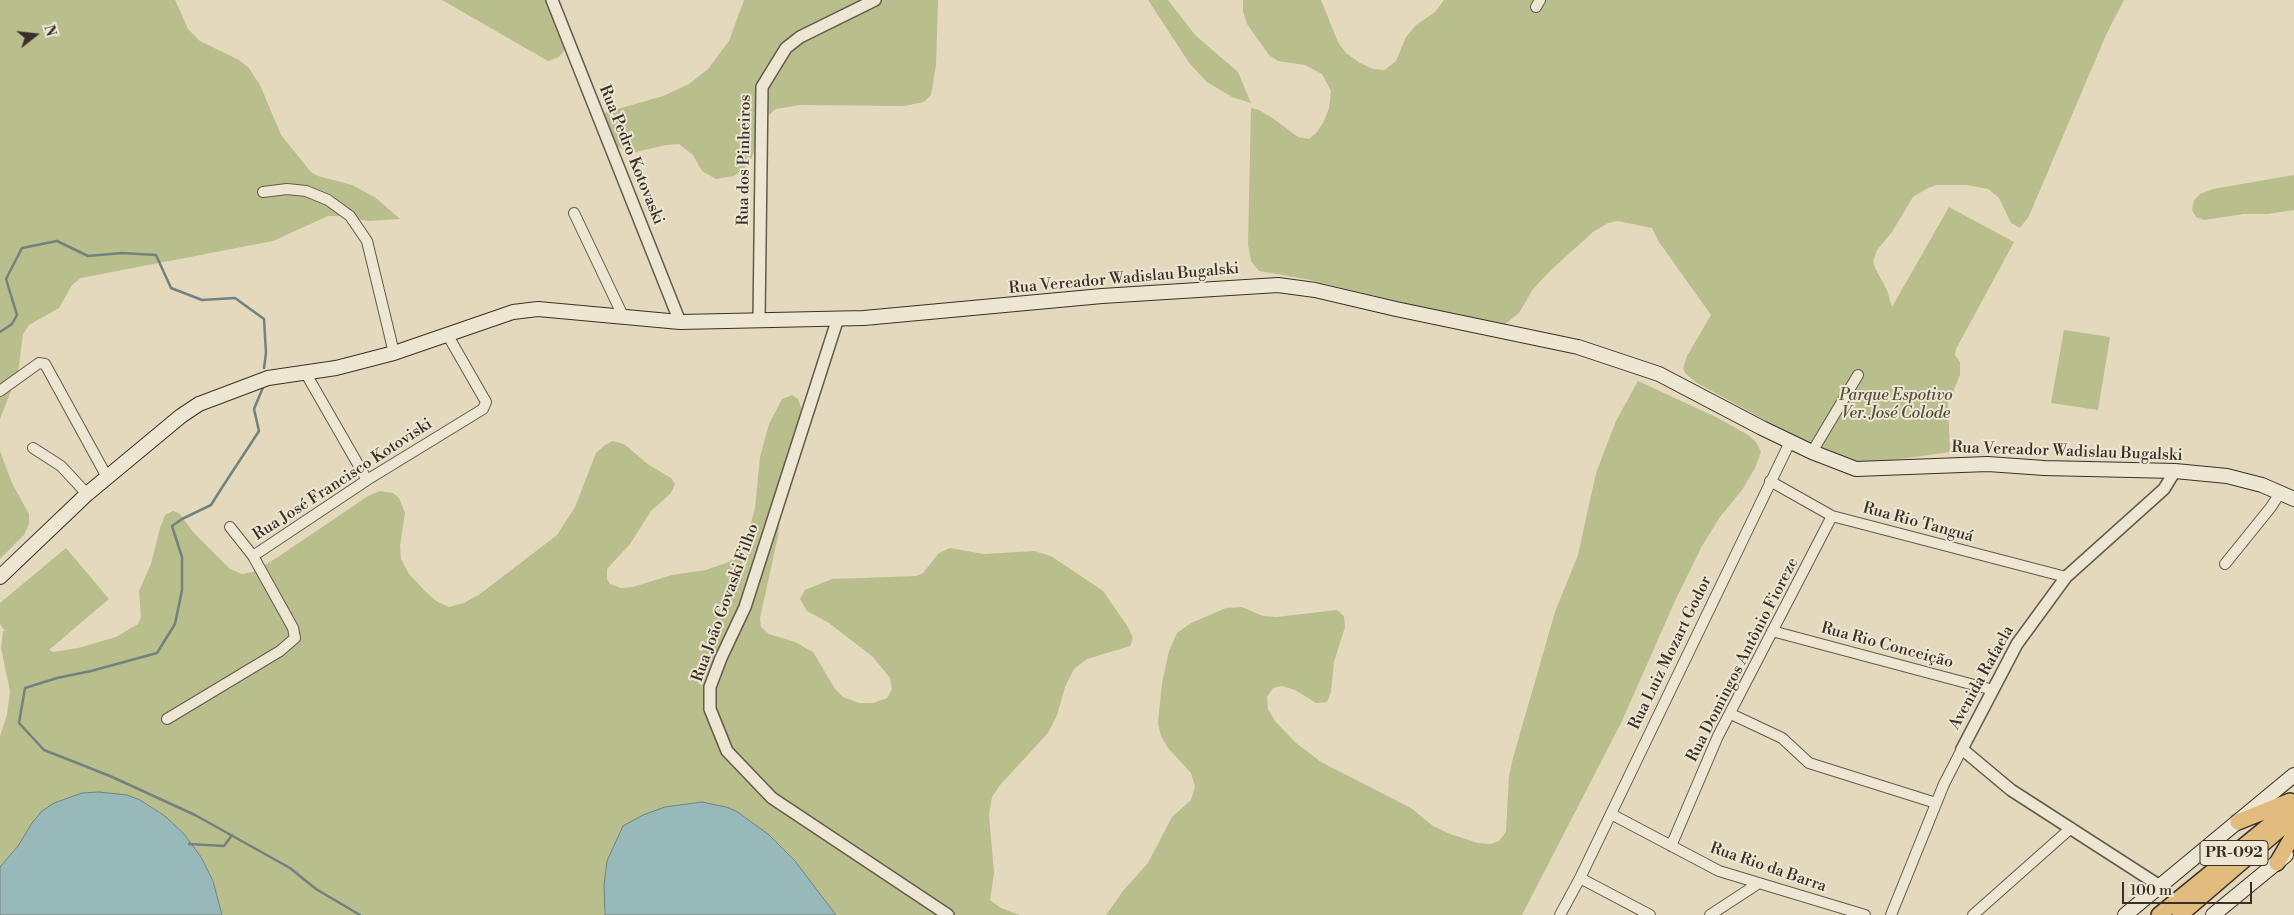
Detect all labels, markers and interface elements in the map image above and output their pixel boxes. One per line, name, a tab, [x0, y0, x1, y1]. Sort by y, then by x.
north arrow	[10, 10, 60, 60]
text: N	[39, 23, 60, 39]
street label: Rua Pedro Kotovaski	[594, 82, 668, 228]
street label: Rua dos Pinheiros	[734, 94, 756, 226]
street label: Rua Vereador Wadislau Bugalski	[1008, 259, 1240, 299]
park label: Parque Espotivo Ver. José Colode	[1839, 386, 1953, 424]
street label: Rua José Francisco Kotoviski	[250, 415, 436, 545]
street label: Rua Vereador Wadislau Bugalski	[1951, 438, 2183, 466]
street label: Rua Rio Tanguá	[1861, 499, 1975, 547]
street label: Rua João Govaski Filho	[688, 521, 764, 685]
street label: Rua Domingos Antônio Fioreze	[1683, 555, 1803, 765]
street label: Rua Luiz Mozart Godor	[1625, 573, 1717, 733]
street label: Rua Rio Conceição	[1819, 619, 1955, 673]
street label: Avenida Rafaela	[1946, 623, 2018, 733]
street label: Rua Rio da Barra	[1707, 839, 1829, 897]
road number: PR-092	[2200, 840, 2268, 866]
scale bar	[2124, 872, 2254, 904]
text: 100 m	[2130, 881, 2172, 900]

